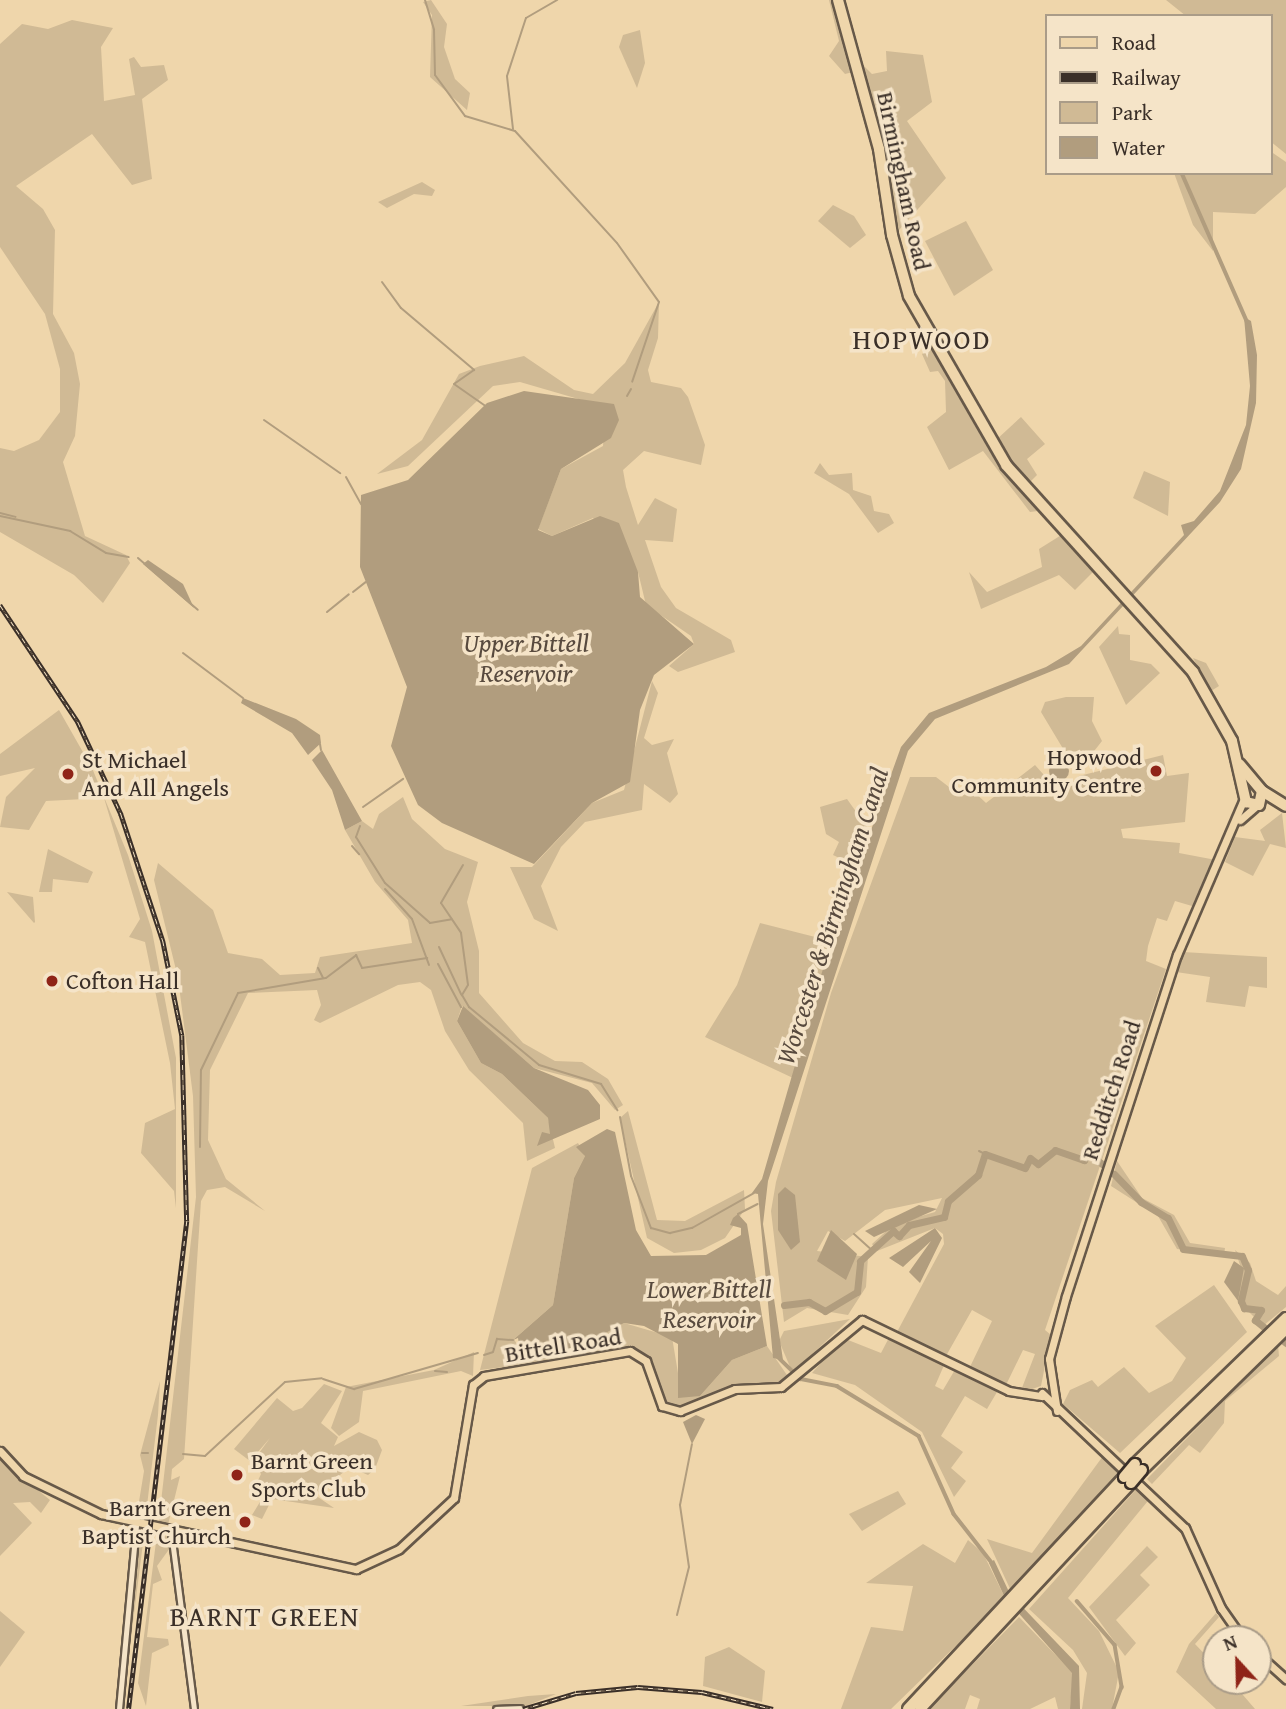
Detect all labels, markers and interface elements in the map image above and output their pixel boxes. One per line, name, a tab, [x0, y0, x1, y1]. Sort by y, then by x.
legend	[1044, 14, 1272, 175]
text: Road	[1112, 27, 1156, 58]
text: Railway	[1112, 62, 1181, 93]
street label: Birmingham Road	[871, 89, 937, 273]
text: Park	[1112, 97, 1153, 128]
text: Water	[1112, 132, 1165, 163]
district label: HOPWOOD	[853, 322, 991, 356]
water label: Upper Bittell Reservoir	[463, 627, 589, 688]
place label: Hopwood Community Centre	[952, 743, 1142, 799]
place label: St Michael And All Angels	[82, 746, 229, 802]
marker: Hopwood Community Centre	[1148, 763, 1164, 779]
water label: Worcester & Birmingham Canal	[769, 764, 895, 1068]
marker: St Michael And All Angels	[60, 766, 76, 782]
place label: Cofton Hall	[66, 967, 179, 995]
marker: Cofton Hall	[44, 973, 60, 989]
street label: Redditch Road	[1075, 1017, 1147, 1163]
water label: Lower Bittell Reservoir	[647, 1273, 771, 1334]
street label: Bittell Road	[503, 1322, 623, 1368]
place label: Barnt Green Sports Club	[251, 1447, 373, 1503]
marker: Barnt Green Sports Club	[229, 1467, 245, 1483]
place label: Barnt Green Baptist Church	[82, 1494, 231, 1550]
marker: Barnt Green Baptist Church	[237, 1514, 253, 1530]
district label: BARNT GREEN	[171, 1599, 359, 1633]
north arrow	[1202, 1625, 1272, 1695]
text: N	[1219, 1627, 1241, 1658]

